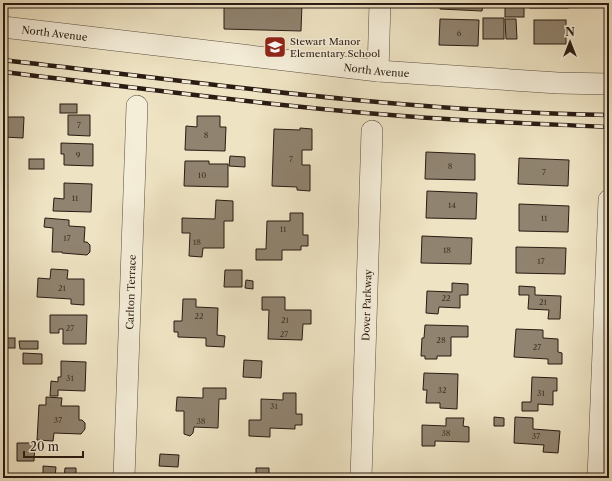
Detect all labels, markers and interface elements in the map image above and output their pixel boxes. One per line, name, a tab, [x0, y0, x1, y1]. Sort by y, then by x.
north arrow	[550, 22, 590, 62]
street label: North Avenue	[21, 23, 89, 43]
text: N	[565, 25, 575, 39]
house number: 6	[457, 28, 462, 38]
school or university icon: Stewart Manor Elementary School	[262, 34, 288, 60]
place label: Stewart Manor Elementary School	[290, 35, 380, 60]
street label: North Avenue	[343, 61, 410, 80]
house number: 7	[77, 120, 81, 130]
house number: 8	[204, 130, 209, 140]
house number: 9	[76, 150, 81, 160]
house number: 7	[289, 154, 293, 164]
house number: 8	[448, 161, 453, 171]
house number: 7	[542, 167, 546, 177]
house number: 10	[198, 170, 206, 180]
house number: 11	[72, 193, 79, 203]
house number: 14	[448, 200, 456, 210]
house number: 11	[541, 213, 548, 223]
house number: 11	[280, 224, 287, 234]
house number: 17	[63, 233, 71, 243]
house number: 18	[193, 237, 201, 247]
house number: 18	[443, 245, 451, 255]
street label: Carlton Terrace	[123, 254, 138, 330]
house number: 17	[537, 256, 545, 266]
street label: Dover Parkway	[359, 269, 374, 341]
house number: 21	[58, 283, 67, 293]
house number: 22	[441, 293, 451, 303]
house number: 21	[539, 297, 548, 307]
house number: 22	[194, 311, 204, 321]
house number: 21	[281, 315, 290, 325]
house number: 27	[66, 323, 74, 333]
house number: 27	[280, 329, 288, 339]
house number: 28	[436, 335, 446, 345]
house number: 27	[533, 342, 541, 352]
house number: 31	[66, 373, 75, 383]
house number: 32	[437, 385, 447, 395]
house number: 31	[537, 388, 546, 398]
house number: 31	[270, 401, 279, 411]
house number: 37	[54, 415, 62, 425]
house number: 38	[196, 416, 206, 426]
house number: 38	[441, 428, 451, 438]
house number: 37	[532, 431, 540, 441]
scale bar	[24, 433, 83, 459]
text: 20 m	[30, 439, 59, 454]

